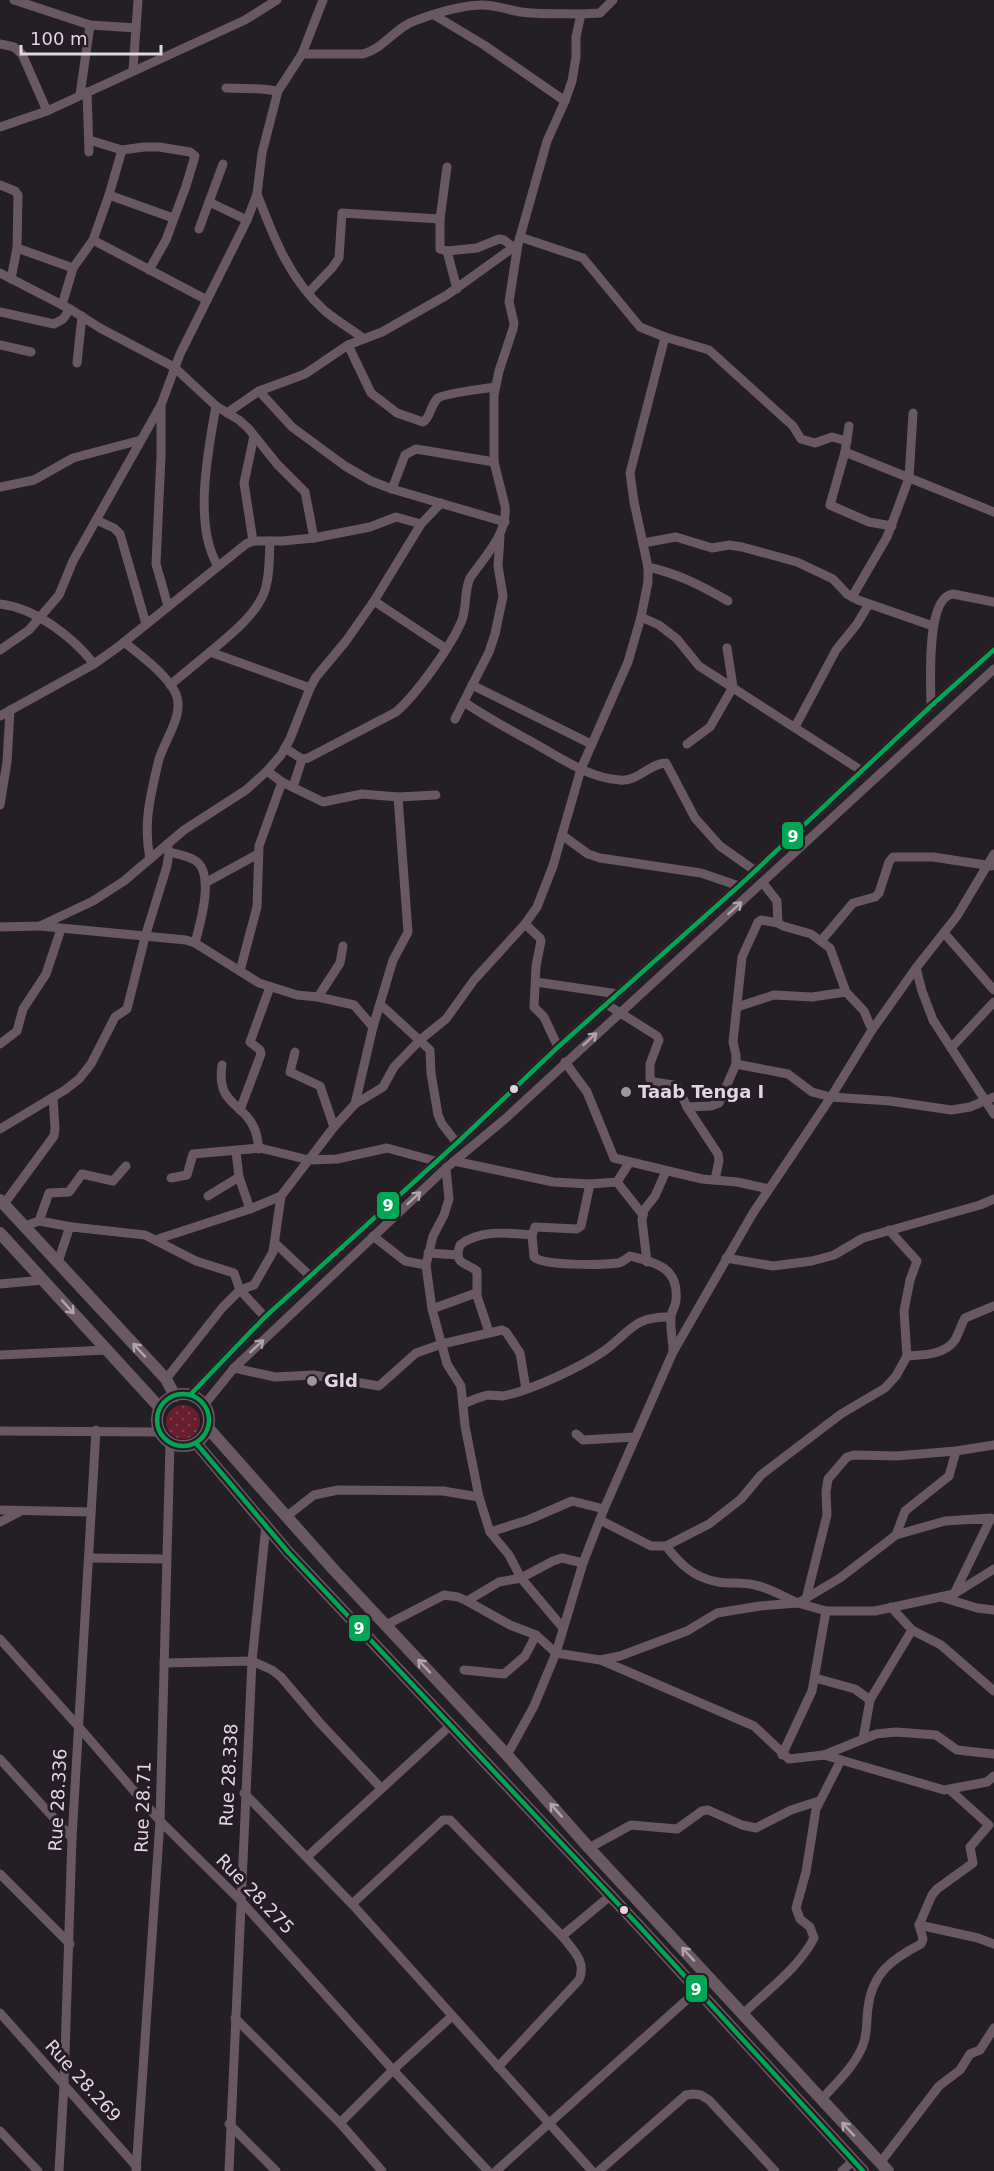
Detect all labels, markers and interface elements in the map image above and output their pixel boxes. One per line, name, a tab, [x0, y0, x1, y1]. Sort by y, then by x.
scale bar	[21, 18, 160, 56]
text: 100 m	[30, 28, 88, 49]
line badge: 9	[781, 821, 804, 850]
text: 9	[787, 827, 799, 846]
one-way arrow	[727, 901, 742, 915]
one-way arrow	[582, 1032, 597, 1046]
place label: Taab Tenga I	[638, 1081, 764, 1102]
unlabelled marker	[508, 1083, 520, 1095]
marker: Taab Tenga I	[619, 1085, 633, 1099]
line badge: 9	[376, 1191, 400, 1220]
one-way arrow	[407, 1191, 422, 1205]
text: 9	[382, 1196, 394, 1215]
one-way arrow	[61, 1300, 75, 1315]
one-way arrow	[249, 1339, 264, 1353]
one-way arrow	[132, 1342, 146, 1357]
place label: Gld	[324, 1370, 358, 1391]
marker: Gld	[305, 1374, 319, 1388]
line badge: 9	[348, 1614, 371, 1642]
text: 9	[353, 1619, 365, 1638]
one-way arrow	[417, 1659, 432, 1674]
street label: Rue 28.338	[215, 1723, 242, 1827]
street label: Rue 28.336	[44, 1748, 71, 1852]
street label: Rue 28.71	[130, 1761, 155, 1853]
one-way arrow	[549, 1803, 563, 1818]
street label: Rue 28.275	[212, 1849, 299, 1938]
unlabelled marker	[618, 1904, 630, 1916]
one-way arrow	[681, 1946, 695, 1961]
line badge: 9	[685, 1974, 708, 2003]
text: 9	[690, 1980, 702, 1999]
street label: Rue 28.269	[41, 2035, 126, 2126]
one-way arrow	[841, 2121, 855, 2136]

